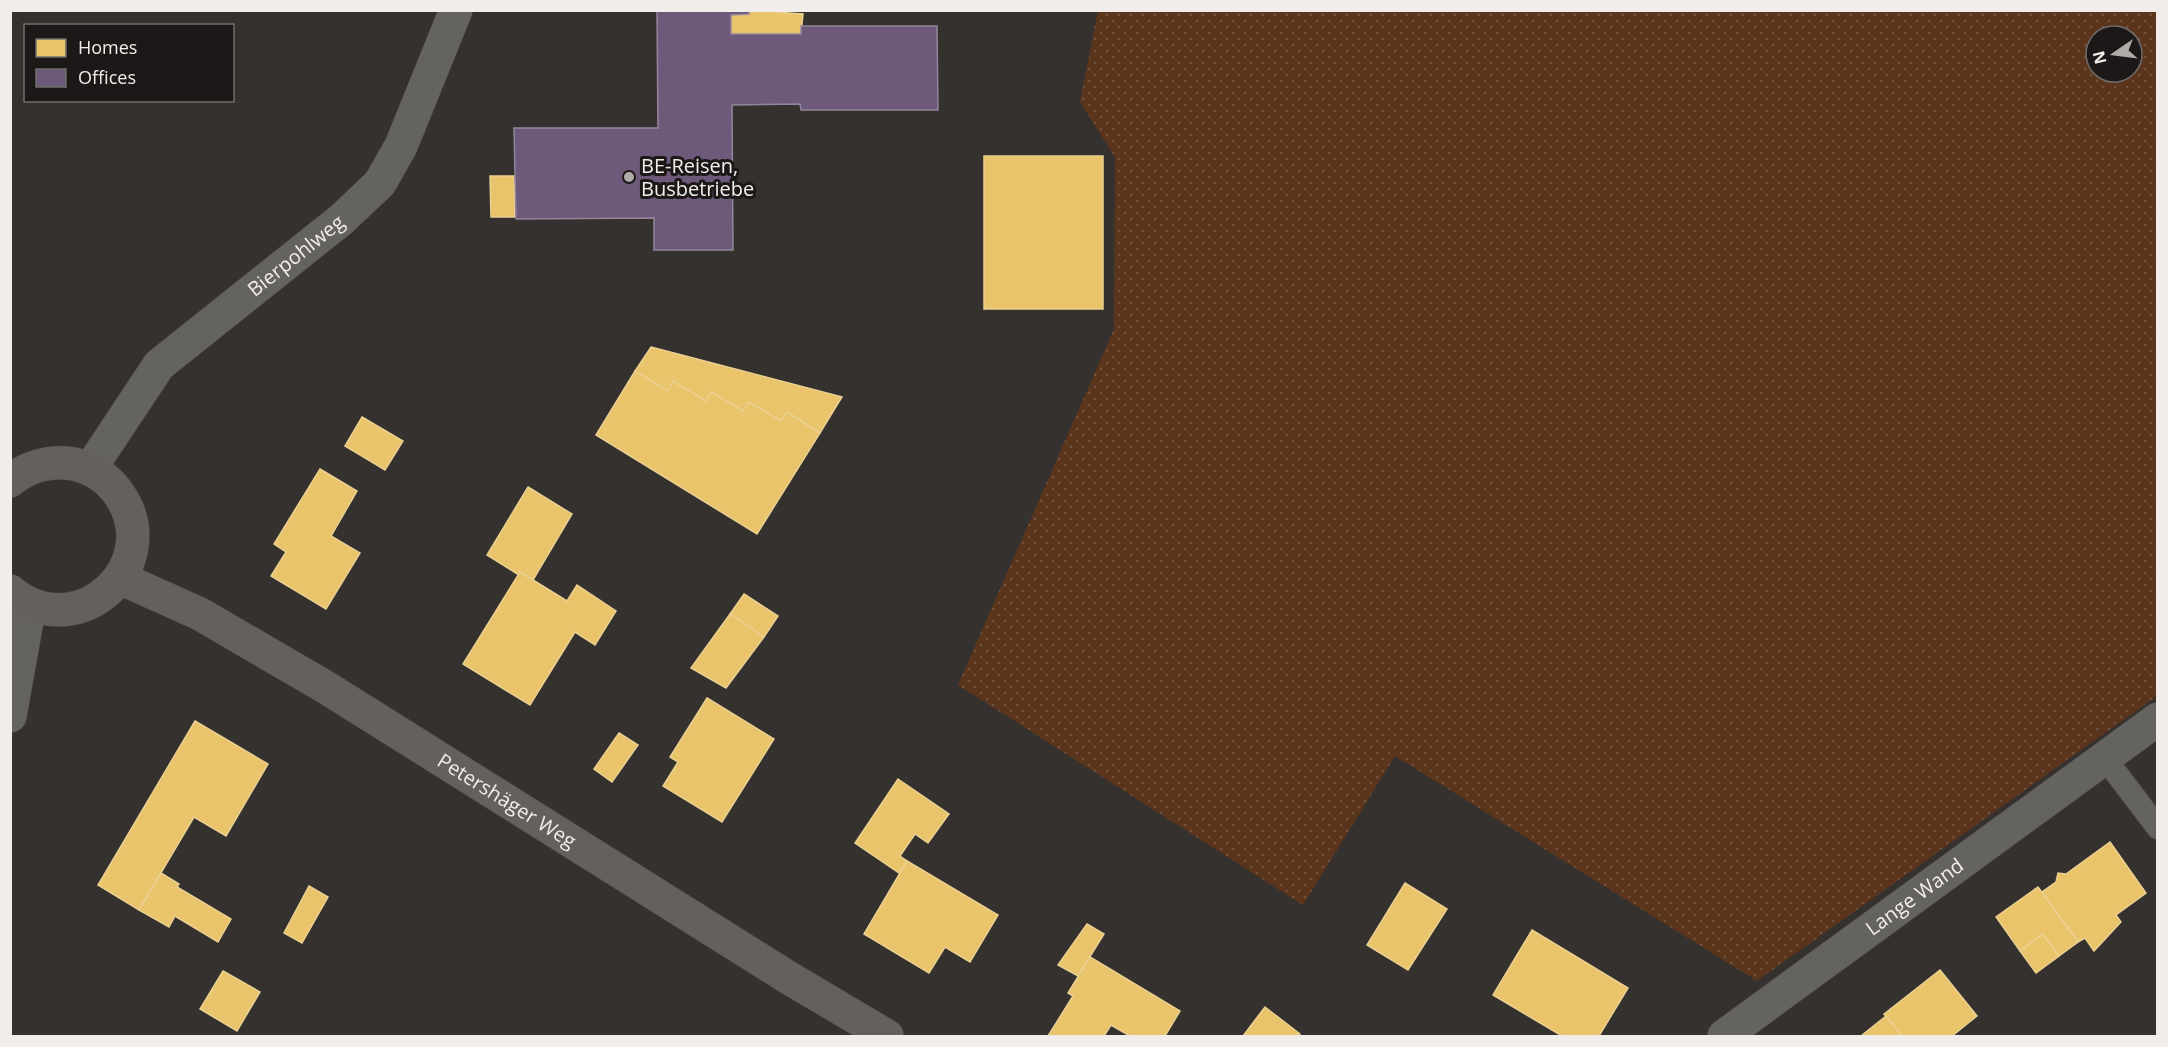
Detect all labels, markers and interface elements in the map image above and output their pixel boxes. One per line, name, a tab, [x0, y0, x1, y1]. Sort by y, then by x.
legend	[24, 24, 234, 102]
north arrow	[2084, 24, 2144, 84]
text: Homes	[78, 35, 137, 59]
text: N	[2087, 49, 2112, 67]
text: Offices	[78, 65, 136, 89]
place label: BE-Reisen, Busbetriebe	[641, 152, 754, 202]
marker: BE-Reisen, Busbetriebe	[622, 170, 636, 184]
street label: Bierpohlweg	[242, 208, 350, 302]
street label: Petershäger Weg	[433, 747, 582, 854]
street label: Lange Wand	[1860, 852, 1969, 941]

